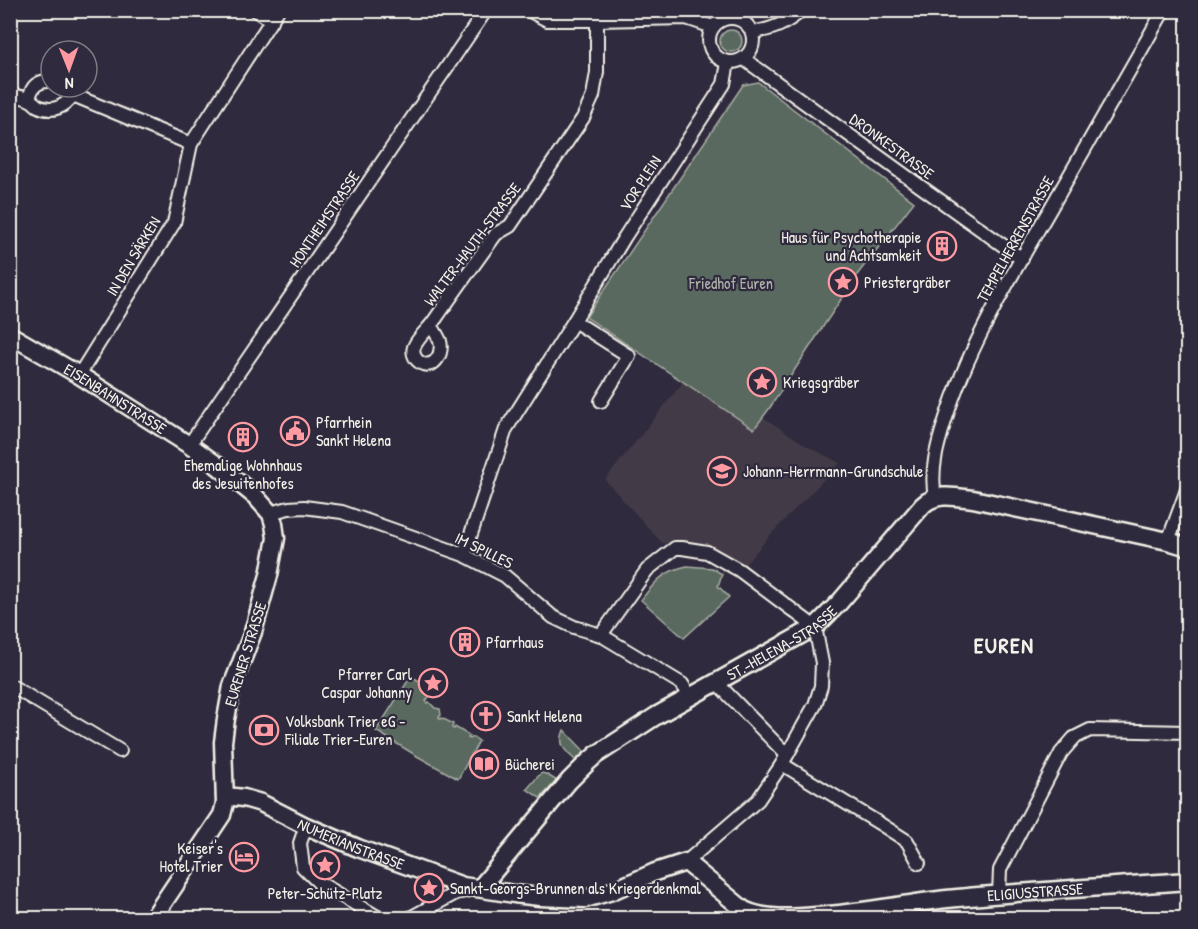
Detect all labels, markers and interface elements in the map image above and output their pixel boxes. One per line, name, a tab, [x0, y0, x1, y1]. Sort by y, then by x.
north arrow	[39, 39, 99, 99]
text: N	[64, 73, 74, 95]
street label: DRONKESTRASSE	[845, 108, 939, 184]
street label: VOR PLEIN	[614, 151, 666, 215]
street label: HONTHEIMSTRASSE	[284, 166, 364, 272]
street label: TEMPELHERRENSTRASSE	[971, 172, 1059, 306]
street label: WALTER-HAUTH-STRASSE	[418, 178, 526, 310]
street label: IN DEN SÄRKEN	[101, 212, 165, 300]
place label: Haus für Psychotherapie und Achtsamkeit	[781, 226, 922, 266]
building icon: Haus für Psychotherapie und Achtsamkeit	[926, 230, 958, 262]
place icon: Priestergräber	[827, 266, 859, 298]
place label: Priestergräber	[864, 271, 951, 293]
park label: Friedhof Euren	[688, 272, 773, 294]
street label: EISENBAHNSTRASSE	[60, 358, 171, 439]
place icon: Kriegsgräber	[746, 366, 778, 398]
place label: Kriegsgräber	[783, 371, 859, 393]
place label: Pfarrhein Sankt Helena	[316, 411, 391, 451]
public building icon: Pfarrhein Sankt Helena	[279, 415, 311, 447]
building icon: Ehemalige Wohnhaus des Jesuitenhofes	[227, 421, 259, 453]
place label: Ehemalige Wohnhaus des Jesuitenhofes	[184, 454, 302, 494]
school or university icon: Johann-Herrmann-Grundschule	[706, 455, 738, 487]
place label: Johann-Herrmann-Grundschule	[743, 460, 924, 482]
street label: IM SPILLES	[451, 527, 517, 574]
street label: EURENER STRASSE	[219, 599, 271, 709]
street label: ST.-HELENA-STRASSE	[722, 600, 842, 685]
building icon: Pfarrhaus	[449, 626, 481, 658]
district label: EUREN	[974, 630, 1034, 660]
place label: Pfarrhaus	[486, 631, 544, 653]
place label: Pfarrer Carl Caspar Johanny	[321, 663, 413, 703]
place icon: Pfarrer Carl Caspar Johanny	[417, 667, 449, 699]
church icon: Sankt Helena	[470, 700, 502, 732]
place label: Sankt Helena	[507, 705, 582, 727]
place label: Volksbank Trier eG - Filiale Trier-Euren	[284, 710, 406, 750]
bank icon: Volksbank Trier eG - Filiale Trier-Euren	[248, 714, 280, 746]
library icon: Bücherei	[468, 748, 500, 780]
place label: Bücherei	[505, 753, 555, 775]
street label: NUMERIANSTRASSE	[294, 813, 408, 875]
place label: Keiser's Hotel Trier	[159, 837, 223, 877]
hotel icon: Keiser's Hotel Trier	[228, 841, 260, 873]
place icon: Peter-Schütz-Platz	[309, 849, 341, 881]
place icon: Sankt-Georgs-Brunnen als Kriegerdenkmal	[413, 872, 445, 904]
place label: Sankt-Georgs-Brunnen als Kriegerdenkmal	[450, 877, 701, 899]
street label: ELIGIUSSTRASSE	[986, 877, 1084, 906]
place label: Peter-Schütz-Platz	[268, 882, 382, 904]

